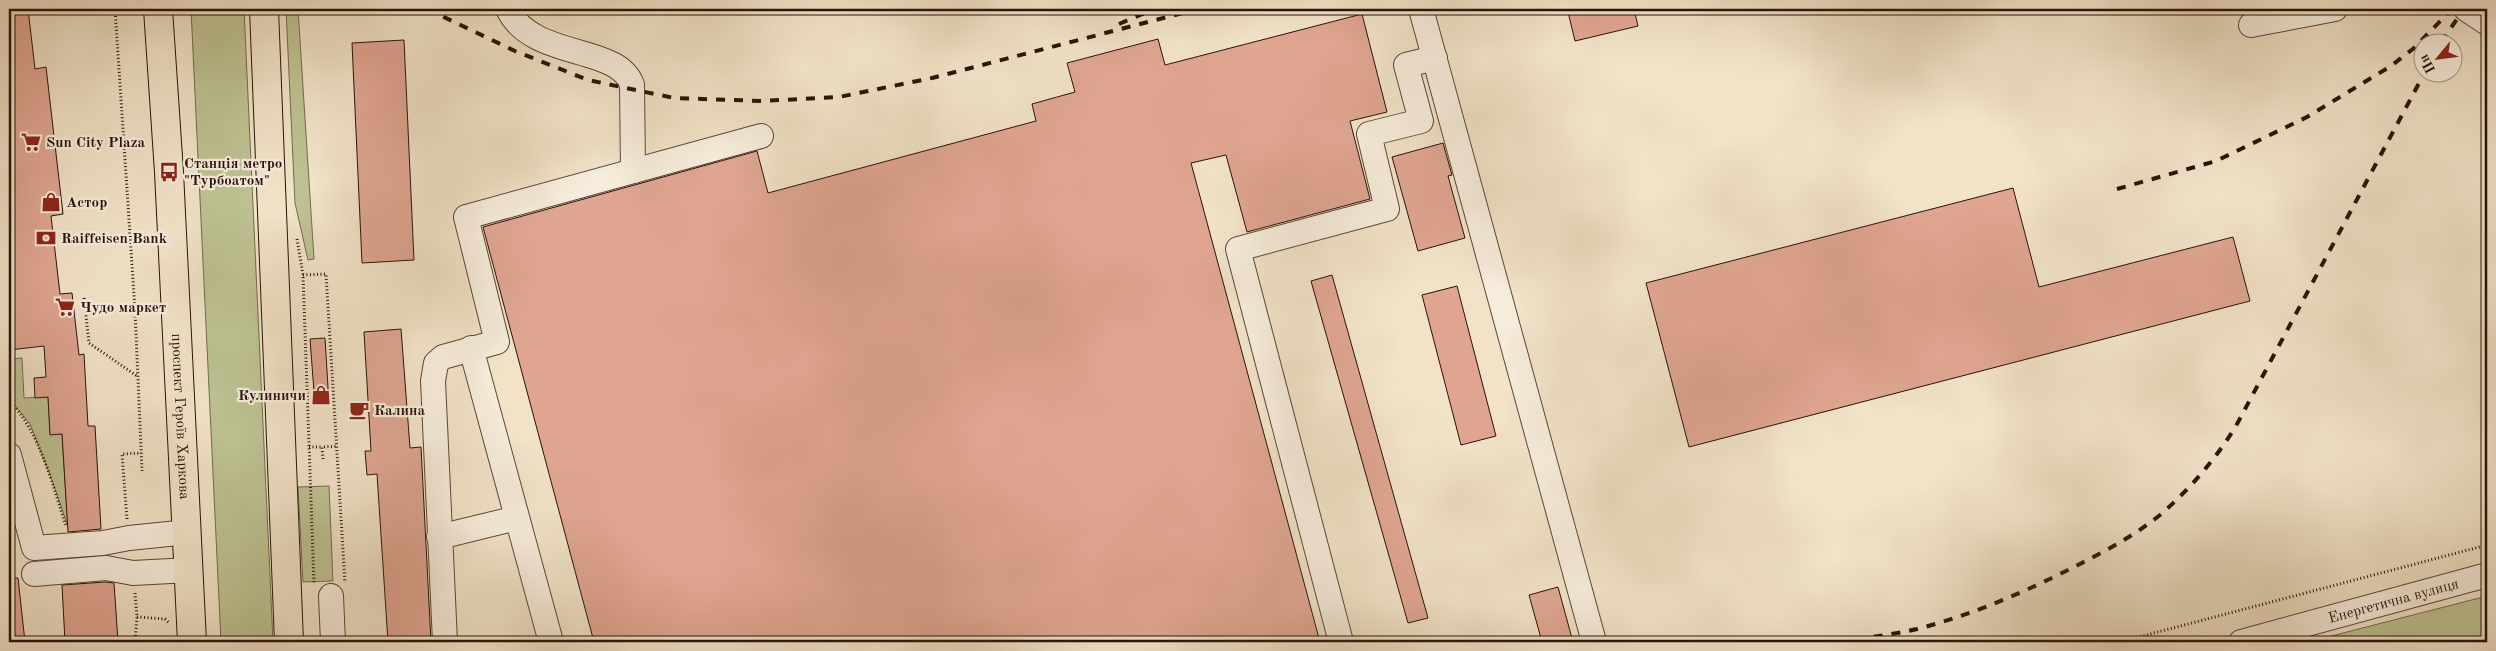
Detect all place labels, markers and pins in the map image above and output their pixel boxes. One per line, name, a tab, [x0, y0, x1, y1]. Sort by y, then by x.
supermarket icon: Sun City Plaza	[20, 131, 42, 153]
place label: Sun City Plaza	[46, 136, 146, 151]
place label: Станція метро "Турбоатом"	[184, 157, 282, 189]
bus stop icon: Станція метро "Турбоатом"	[158, 161, 180, 183]
shop icon: Астор	[40, 191, 62, 213]
place label: Астор	[66, 196, 107, 211]
bank icon: Raiffeisen Bank	[35, 227, 57, 249]
place label: Raiffeisen Bank	[61, 232, 168, 247]
supermarket icon: Чудо маркет	[54, 296, 76, 318]
place label: Чудо маркет	[80, 301, 166, 316]
shop icon: Кулиничи	[310, 384, 332, 406]
place label: Кулиничи	[238, 389, 306, 404]
cafe icon: Калина	[348, 399, 370, 421]
place label: Калина	[374, 404, 426, 419]

